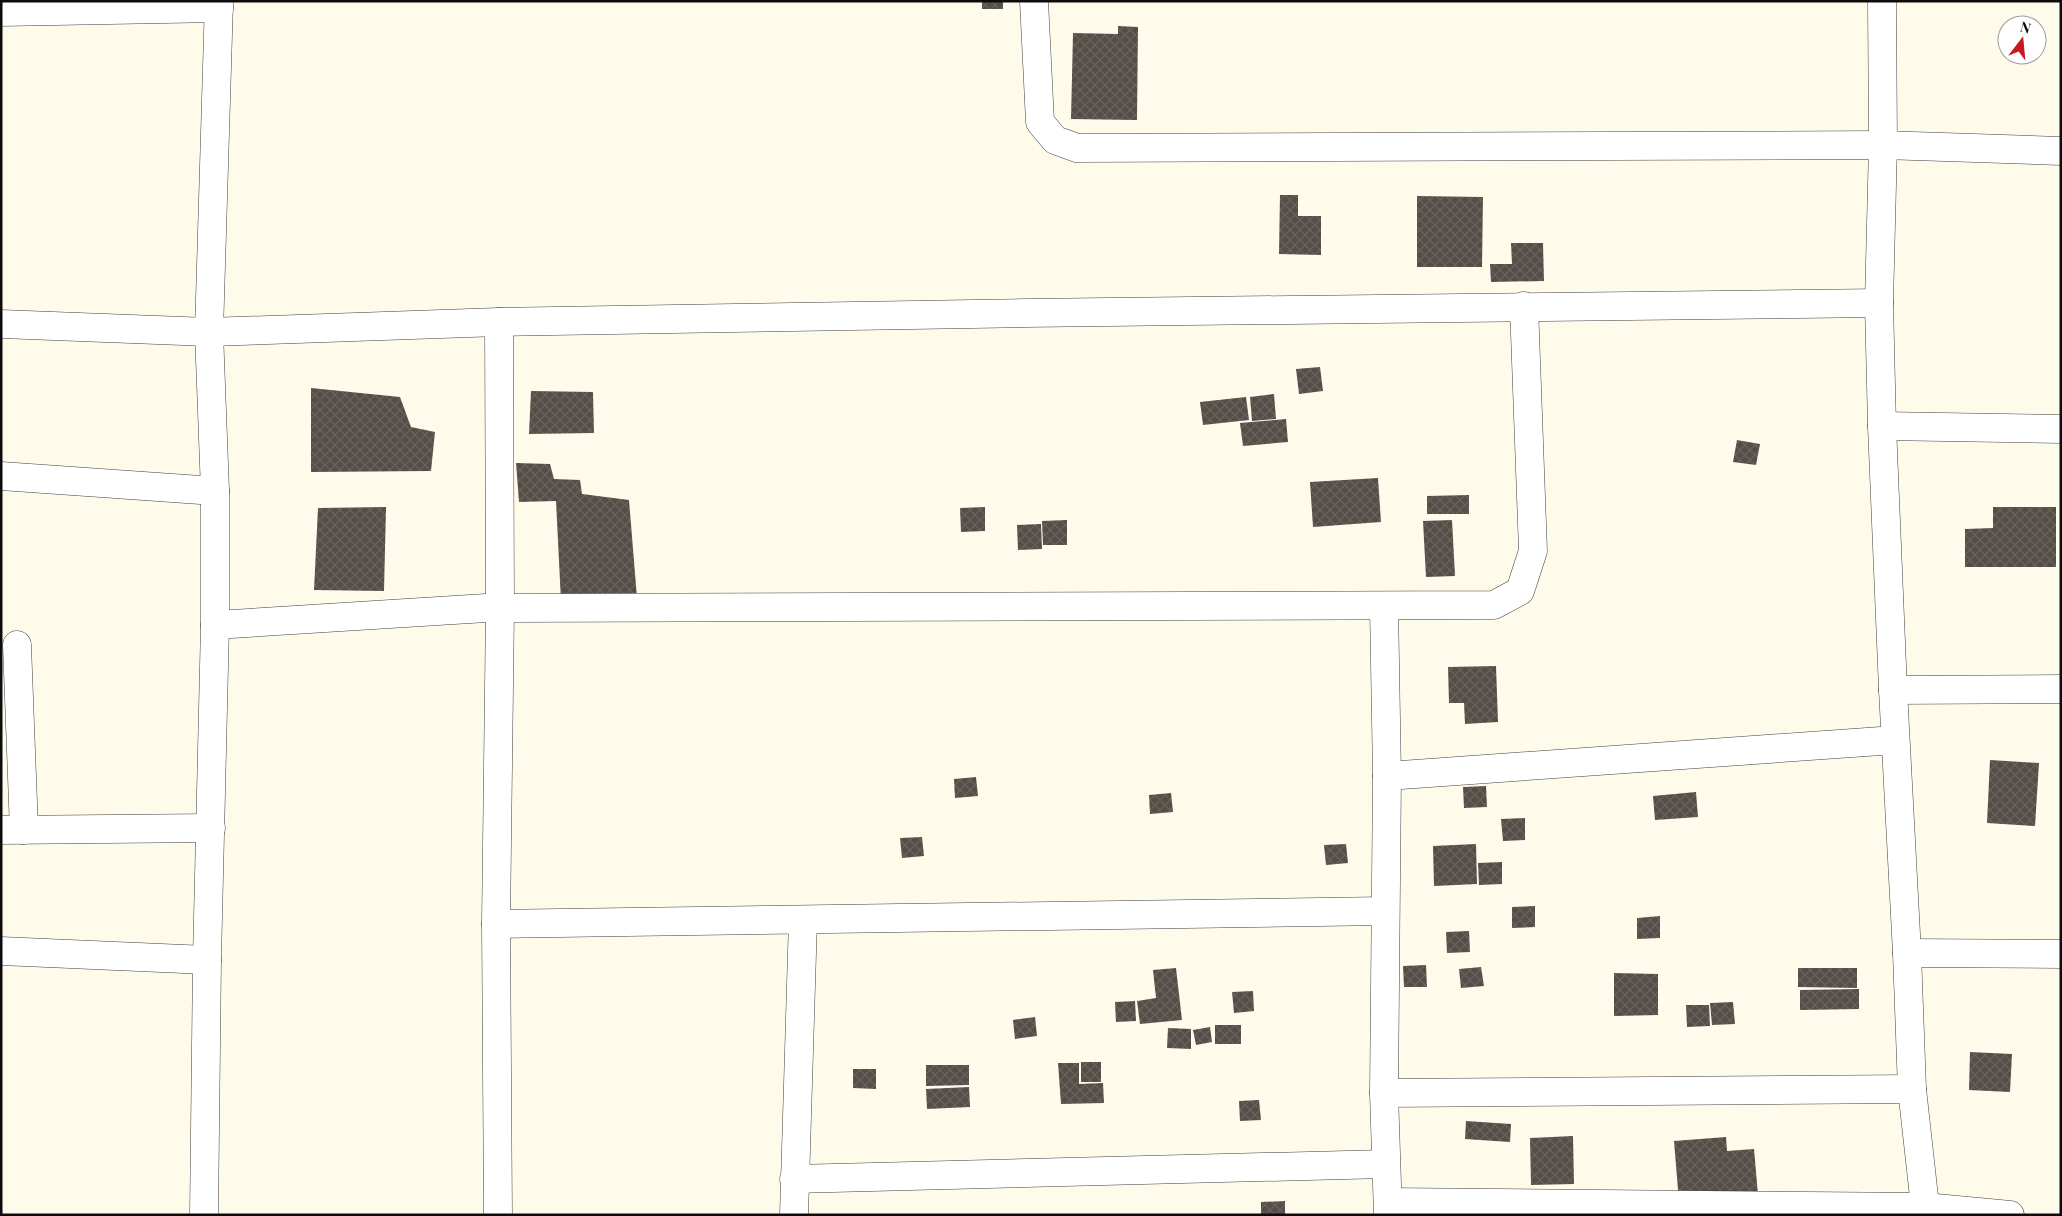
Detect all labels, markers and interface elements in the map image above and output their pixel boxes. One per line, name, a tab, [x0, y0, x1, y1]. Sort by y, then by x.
north arrow	[1997, 15, 2047, 65]
text: N	[2018, 16, 2033, 38]

